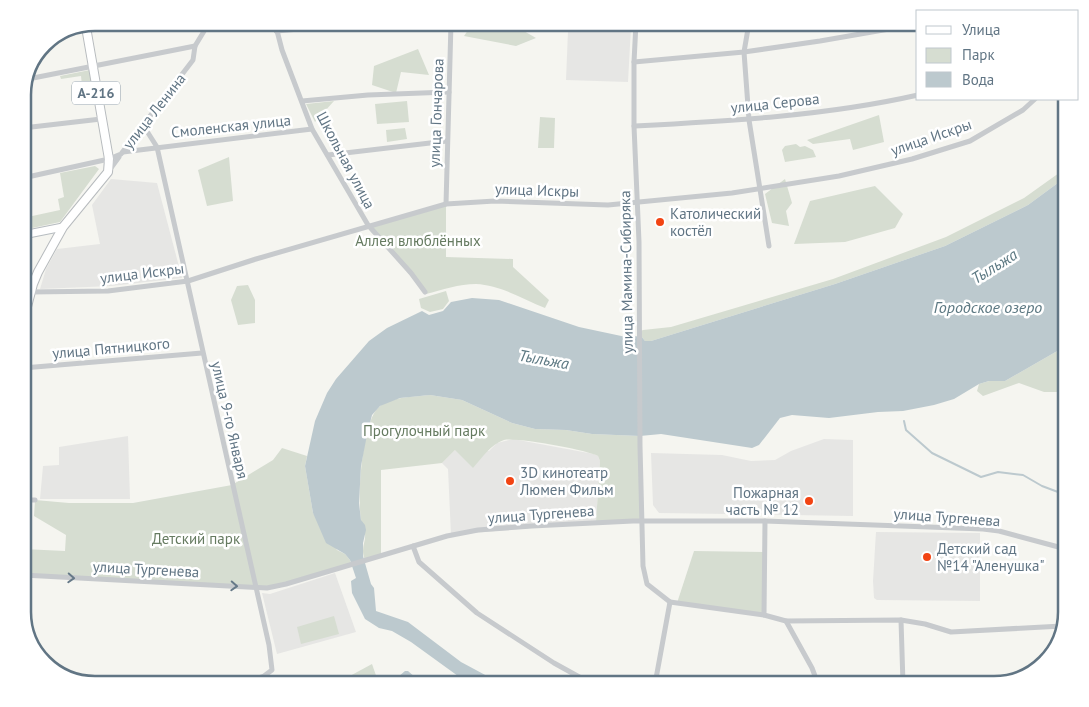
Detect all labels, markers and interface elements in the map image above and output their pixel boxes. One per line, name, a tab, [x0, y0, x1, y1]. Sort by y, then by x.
legend	[916, 10, 1079, 100]
text: Улица	[962, 20, 1000, 39]
text: Парк	[962, 45, 995, 64]
street label: улица Гончарова	[425, 58, 447, 168]
street label: улица Ленина	[119, 69, 189, 153]
text: Вода	[962, 70, 994, 89]
road number: А-216	[72, 82, 120, 105]
street label: улица Серова	[730, 89, 820, 117]
street label: Школьная улица	[312, 108, 380, 212]
street label: Смоленская улица	[170, 110, 292, 142]
street label: улица Искры	[888, 114, 974, 160]
street label: улица Искры	[495, 179, 579, 201]
street label: улица Мамина-Сибиряка	[615, 190, 637, 354]
place label: Католический костёл	[670, 204, 761, 240]
marker: Католический костёл	[654, 216, 666, 228]
park label: Аллея влюблённых	[355, 231, 481, 250]
water label: Тыльжа	[967, 244, 1021, 288]
street label: улица Искры	[99, 258, 185, 288]
water label: Городское озеро	[934, 297, 1042, 317]
street label: улица Пятницкого	[51, 333, 171, 363]
water label: Тыльжа	[517, 345, 571, 373]
street label: улица 9-го Января	[207, 359, 253, 481]
park label: Прогулочный парк	[363, 421, 486, 440]
place label: 3D кинотеатр Люмен Фильм	[519, 463, 614, 499]
marker: 3D кинотеатр Люмен Фильм	[504, 475, 516, 487]
place label: Пожарная часть № 12	[726, 483, 799, 519]
marker: Пожарная часть № 12	[803, 495, 815, 507]
street label: улица Тургенева	[487, 501, 595, 527]
street label: улица Тургенева	[893, 504, 1001, 530]
park label: Детский парк	[152, 529, 241, 548]
place label: Детский сад №14 "Аленушка"	[937, 539, 1045, 575]
marker: Детский сад №14 "Аленушка"	[921, 551, 933, 563]
street label: улица Тургенева	[92, 557, 200, 581]
one-way arrow	[68, 572, 76, 583]
one-way arrow	[230, 581, 238, 592]

